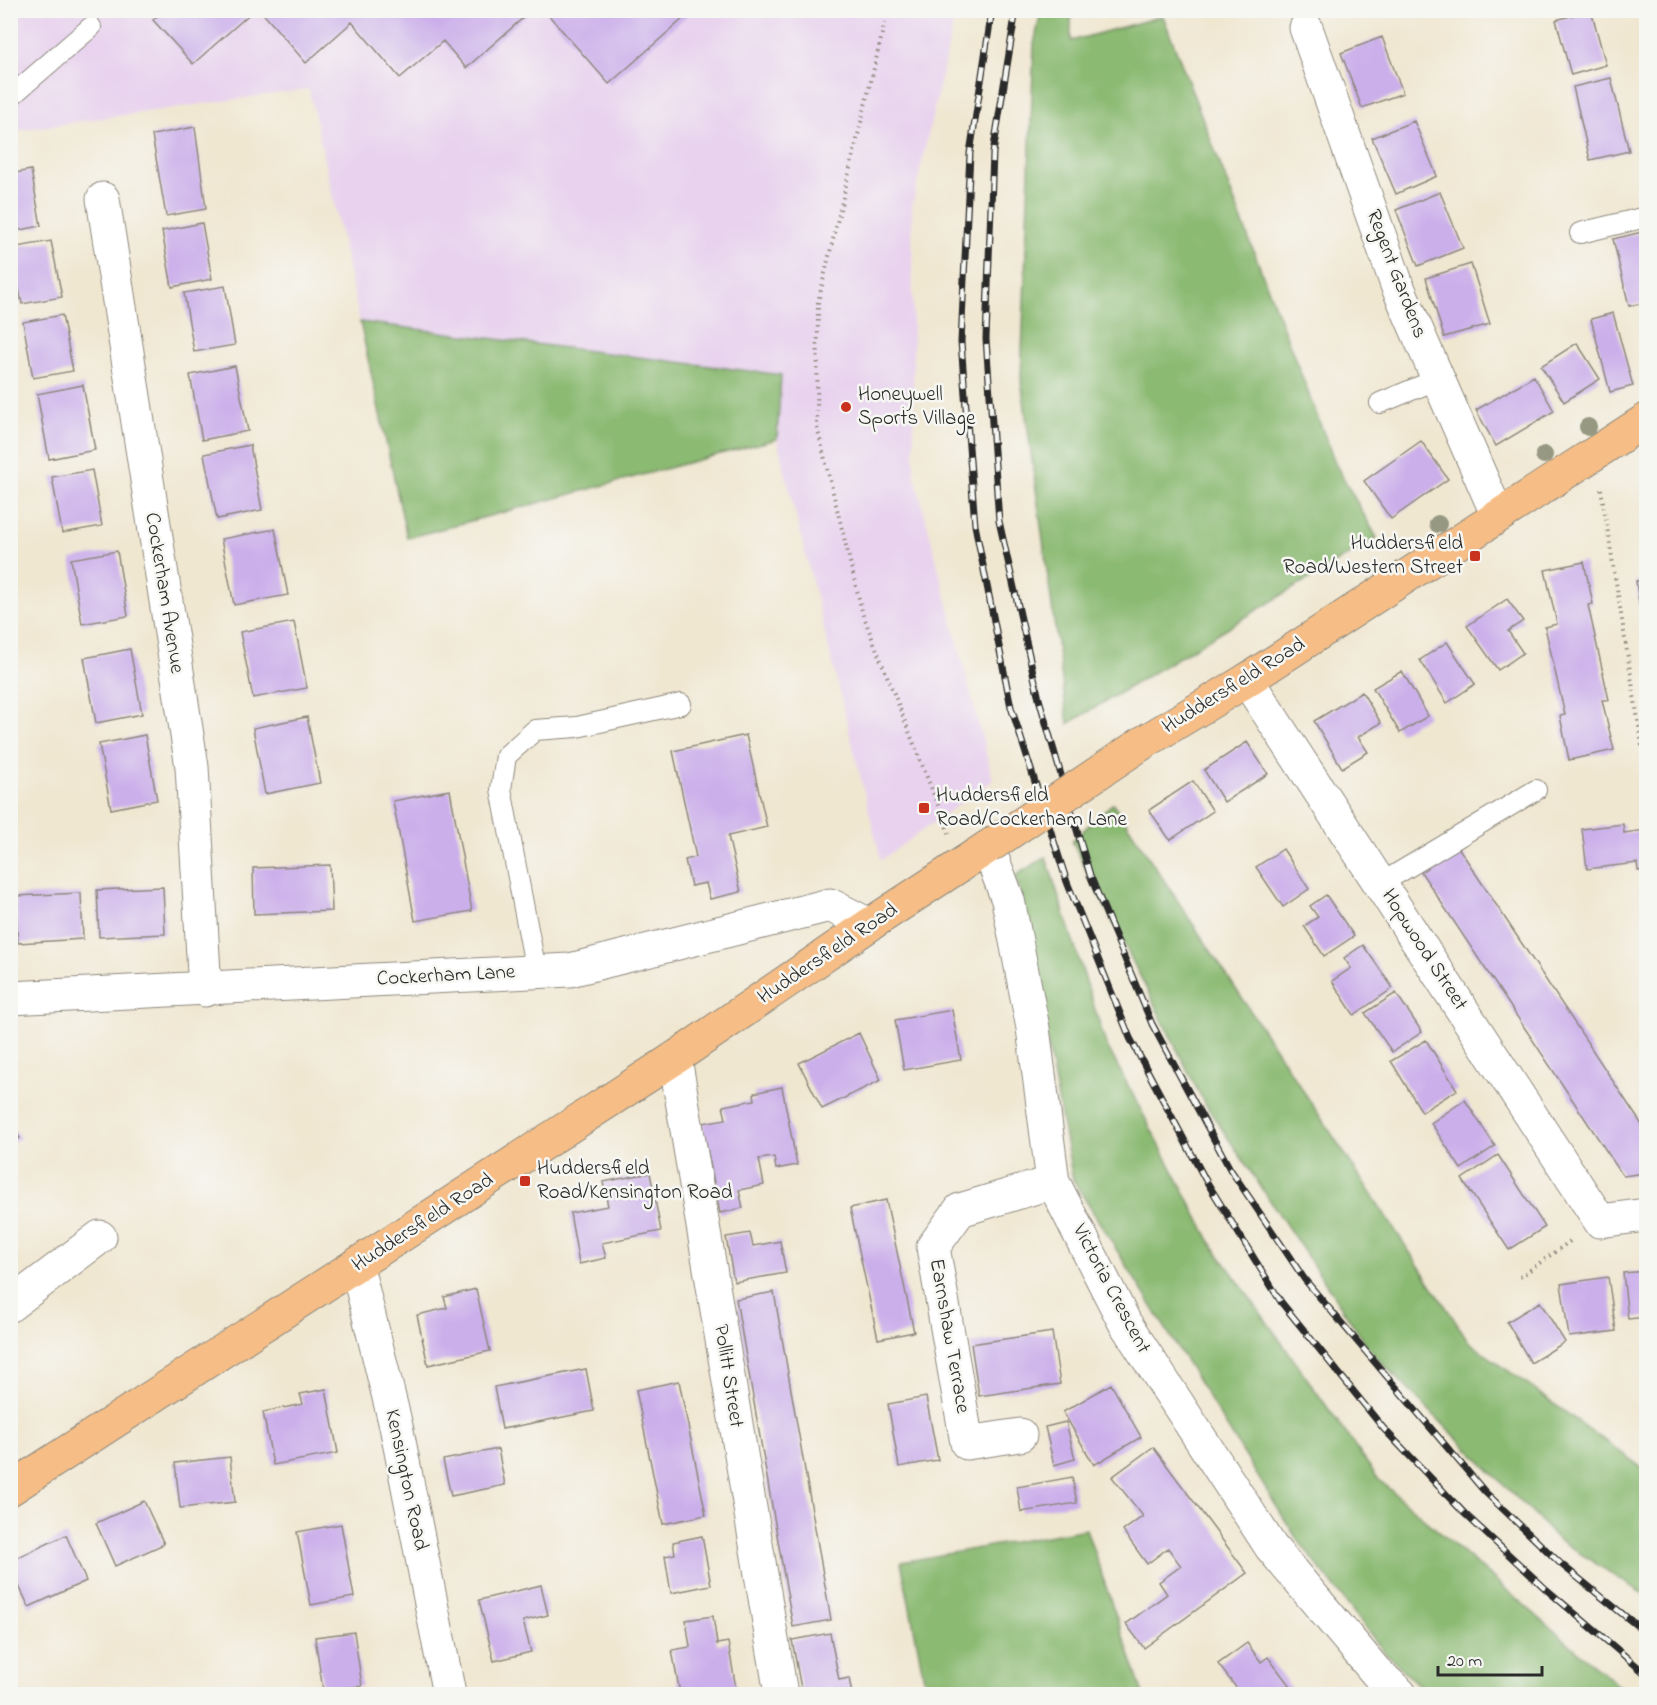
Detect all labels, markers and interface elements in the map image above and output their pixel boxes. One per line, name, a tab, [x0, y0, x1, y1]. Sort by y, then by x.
street label: Regent Gardens	[1356, 205, 1434, 343]
place label: Honeywell Sports Village	[858, 380, 976, 436]
marker: Honeywell Sports Village	[839, 400, 853, 414]
street label: Cockerham Avenue	[136, 510, 192, 676]
place label: Huddersfield Road/Western Street	[1283, 529, 1463, 583]
marker: Huddersfield Road/Western Street	[1468, 549, 1482, 563]
street label: Huddersfield Road	[1157, 630, 1311, 742]
place label: Huddersfield Road/Cockerham Lane	[936, 781, 1127, 835]
marker: Huddersfield Road/Cockerham Lane	[917, 801, 931, 815]
street label: Hopwood Street	[1373, 883, 1475, 1017]
street label: Huddersfield Road	[752, 896, 904, 1012]
street label: Cockerham Lane	[376, 957, 517, 995]
place label: Huddersfield Road/Kensington Road	[537, 1154, 733, 1210]
street label: Huddersfield Road	[346, 1166, 500, 1280]
marker: Huddersfield Road/Kensington Road	[518, 1174, 532, 1188]
street label: Victoria Crescent	[1064, 1218, 1158, 1359]
street label: Earnshaw Terrace	[921, 1256, 977, 1416]
street label: Pollitt Street	[705, 1322, 751, 1430]
street label: Kensington Road	[374, 1407, 436, 1554]
scale bar	[1438, 1639, 1542, 1677]
text: 20 m	[1447, 1649, 1482, 1675]

